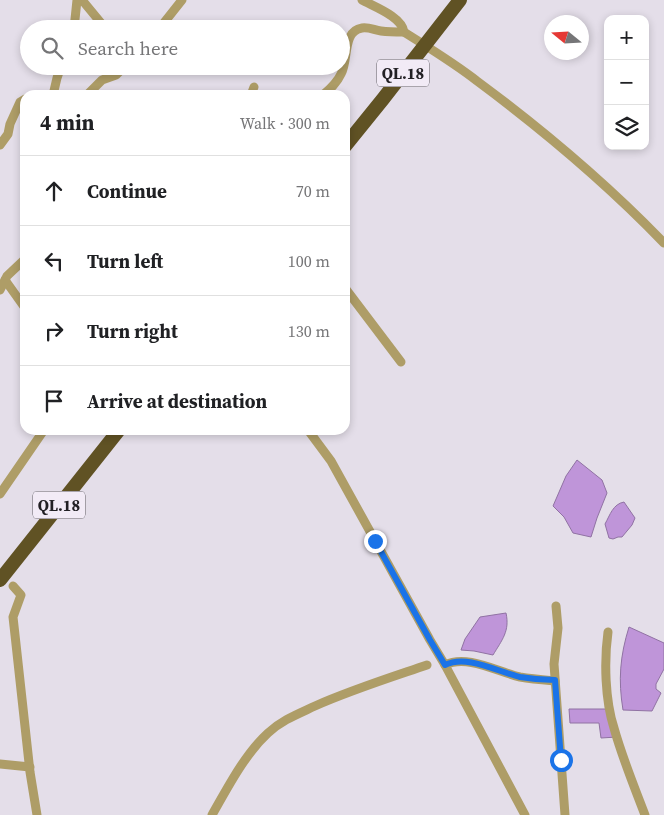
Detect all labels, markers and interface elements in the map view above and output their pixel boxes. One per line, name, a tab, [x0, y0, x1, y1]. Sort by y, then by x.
north arrow	[544, 15, 589, 60]
map controls	[604, 15, 649, 150]
button: +	[604, 15, 649, 60]
search box	[20, 20, 350, 75]
icon: search	[38, 34, 66, 62]
text: Search here	[78, 35, 178, 61]
road number: QL.18	[377, 59, 429, 86]
button: −	[604, 60, 649, 105]
button: layers	[604, 105, 649, 150]
text: 4 min	[40, 108, 95, 137]
text: Walk · 300 m	[240, 112, 330, 134]
icon: ahead	[40, 177, 68, 205]
text: Continue	[87, 178, 167, 204]
text: 70 m	[296, 180, 330, 202]
icon: left	[40, 247, 68, 275]
text: Turn left	[87, 248, 163, 274]
text: 100 m	[288, 250, 330, 272]
icon: right	[40, 317, 68, 345]
text: Turn right	[87, 318, 178, 344]
text: 130 m	[288, 320, 330, 342]
icon: arrive	[40, 387, 68, 415]
text: Arrive at destination	[87, 388, 267, 414]
road number: QL.18	[33, 492, 85, 518]
route end	[364, 530, 387, 553]
route start	[550, 749, 573, 772]

